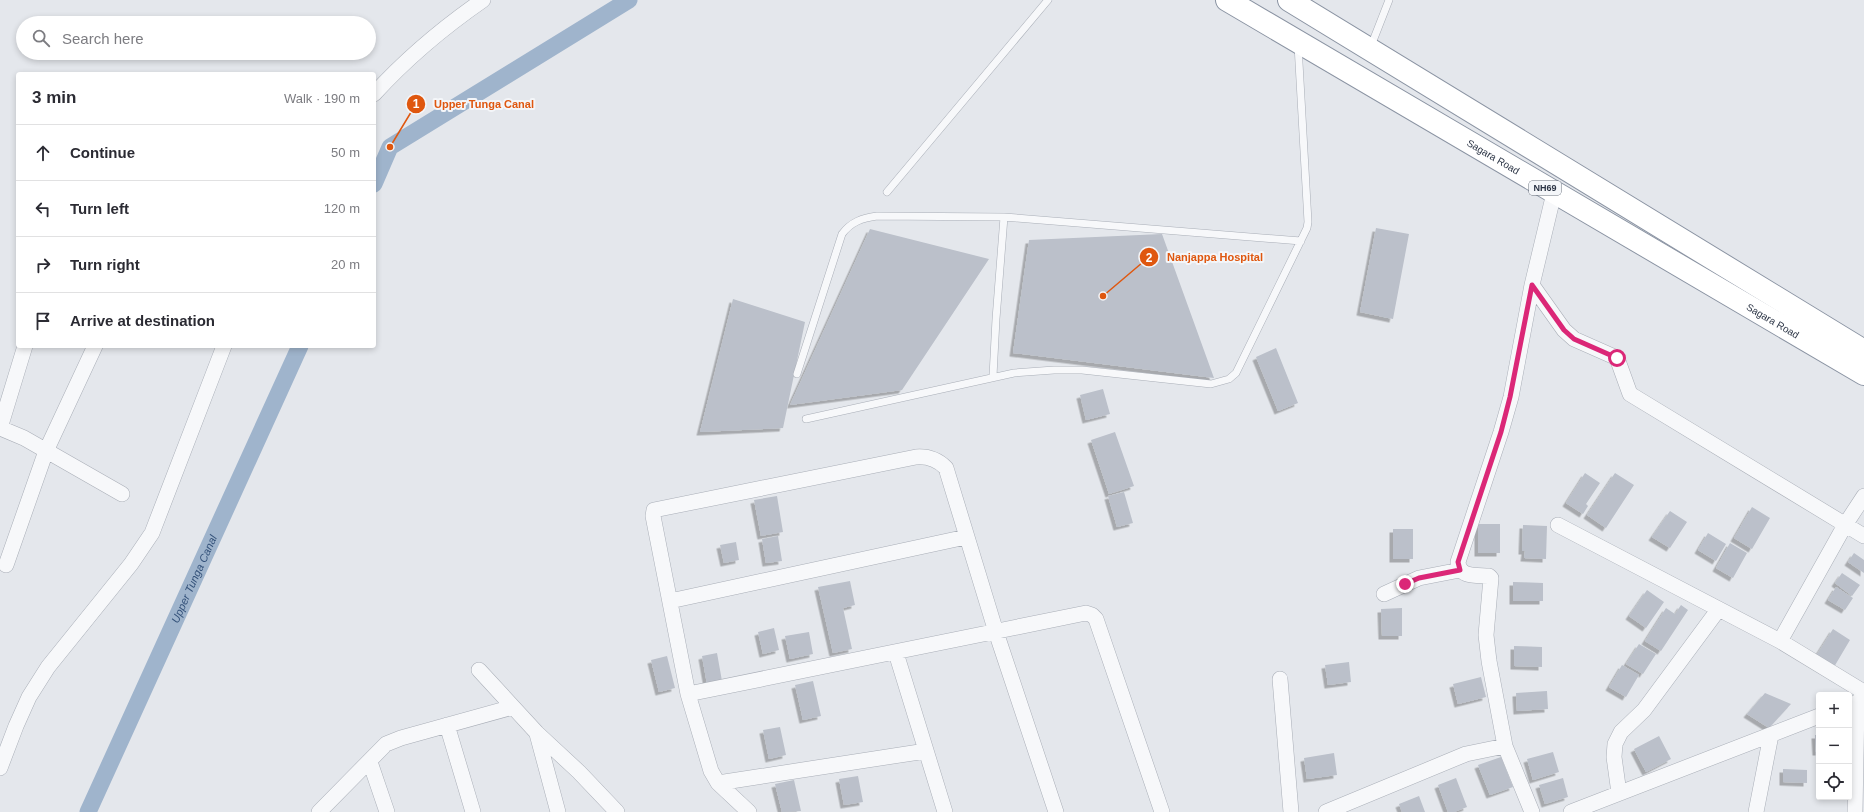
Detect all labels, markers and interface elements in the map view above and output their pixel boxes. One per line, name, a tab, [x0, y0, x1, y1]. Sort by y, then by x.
search box	[16, 16, 376, 60]
icon: search	[30, 27, 52, 49]
text: Search here	[62, 30, 144, 47]
text: 3 min	[32, 88, 76, 107]
text: Walk · 190 m	[284, 91, 360, 106]
callout: Upper Tunga Canal	[406, 93, 542, 116]
text: 1	[413, 97, 420, 111]
text: Upper Tunga Canal	[434, 98, 534, 110]
street label: Sagara Road	[1465, 137, 1522, 176]
icon: ahead	[32, 142, 54, 164]
text: Continue	[70, 144, 135, 161]
text: 50 m	[331, 145, 360, 160]
road number: NH69	[1529, 181, 1561, 195]
icon: left	[32, 198, 54, 220]
text: Turn left	[70, 200, 129, 217]
text: 120 m	[324, 201, 360, 216]
callout: Nanjappa Hospital	[1139, 246, 1271, 269]
text: 2	[1146, 251, 1153, 265]
text: Nanjappa Hospital	[1167, 251, 1263, 263]
icon: right	[32, 254, 54, 276]
text: Turn right	[70, 256, 140, 273]
text: 20 m	[331, 257, 360, 272]
street label: Sagara Road	[1745, 301, 1801, 340]
icon: arrive	[32, 310, 54, 332]
text: Arrive at destination	[70, 312, 215, 329]
route start	[1608, 349, 1626, 367]
water label: Upper Tunga Canal	[169, 533, 219, 625]
route end	[1396, 575, 1414, 593]
map controls	[1816, 692, 1852, 800]
button: +	[1816, 692, 1852, 728]
button: −	[1816, 728, 1852, 764]
button: locate	[1816, 764, 1852, 800]

